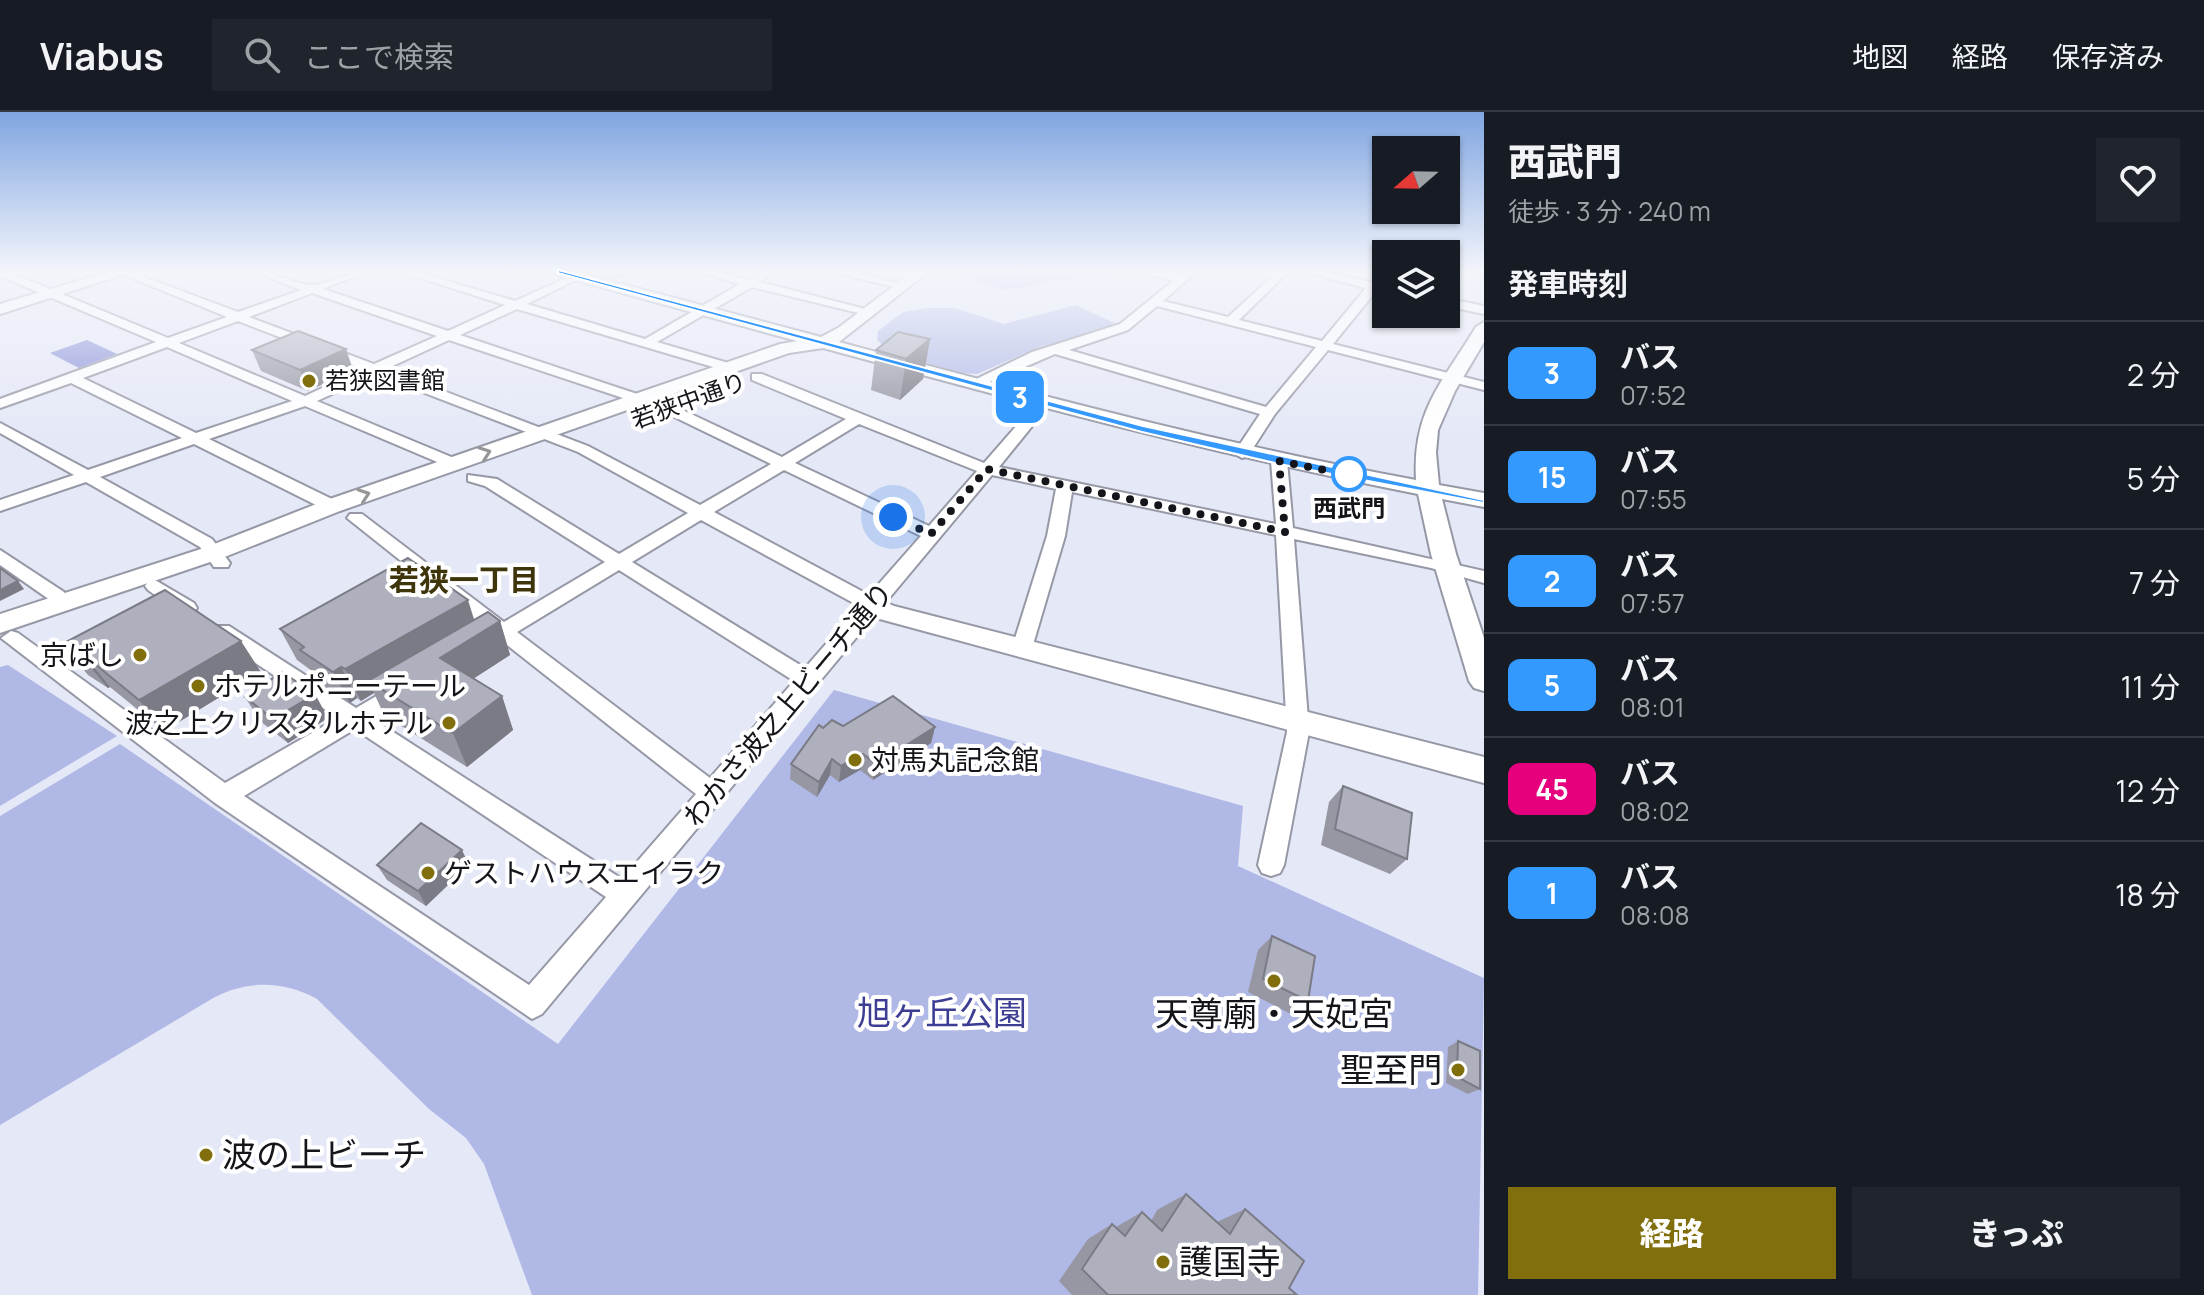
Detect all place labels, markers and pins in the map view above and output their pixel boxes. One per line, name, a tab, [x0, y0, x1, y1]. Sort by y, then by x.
place label: 若狭図書館	[325, 363, 445, 396]
marker: 若狭図書館	[300, 372, 318, 390]
marker: 西武門	[1332, 457, 1366, 491]
place label: 西武門	[1313, 491, 1385, 524]
place label: 京ばし	[40, 635, 124, 673]
marker: 京ばし	[131, 646, 149, 664]
place label: ホテルポニーテール	[214, 666, 466, 704]
marker: ホテルポニーテール	[189, 677, 207, 695]
place label: 波之上クリスタルホテル	[125, 703, 433, 741]
marker: 波之上クリスタルホテル	[440, 714, 458, 732]
place label: 対馬丸記念館	[871, 740, 1039, 778]
marker: 対馬丸記念館	[846, 751, 864, 769]
place label: ゲストハウスエイラク	[444, 853, 724, 891]
marker: ゲストハウスエイラク	[419, 864, 437, 882]
marker: 天尊廟・天妃宮	[1265, 972, 1283, 990]
place label: 天尊廟・天妃宮	[1155, 990, 1393, 1036]
place label: 聖至門	[1340, 1046, 1442, 1092]
marker: 聖至門	[1449, 1061, 1467, 1079]
place label: 波の上ビーチ	[222, 1131, 426, 1177]
marker: 波の上ビーチ	[197, 1146, 215, 1164]
place label: 護国寺	[1179, 1238, 1281, 1284]
marker: 護国寺	[1154, 1253, 1172, 1271]

